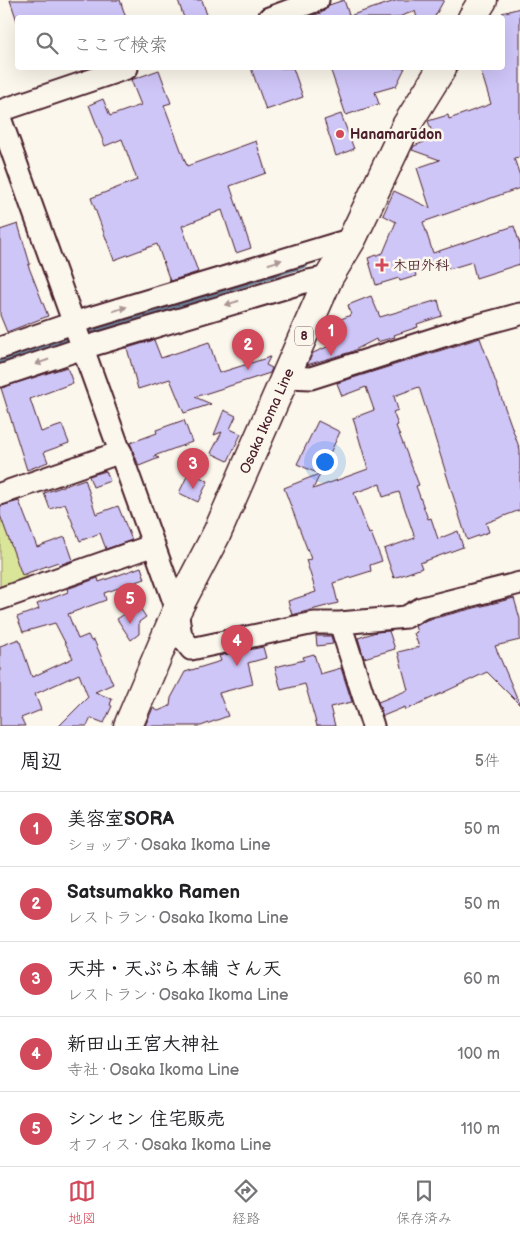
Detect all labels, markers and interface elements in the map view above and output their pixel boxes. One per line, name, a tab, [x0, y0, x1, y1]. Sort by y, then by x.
search box	[15, 15, 505, 70]
icon: search	[33, 29, 61, 57]
text: ここで検索	[73, 34, 168, 57]
place label: Hanamarūdon	[350, 126, 442, 143]
marker: Hanamarūdon	[334, 128, 346, 140]
one-way arrow	[268, 257, 283, 265]
place label: 木田外科	[393, 257, 450, 274]
marker: 木田外科	[375, 258, 389, 272]
one-way arrow	[224, 300, 239, 308]
one-way arrow	[113, 305, 128, 313]
pin: 1	[315, 315, 347, 356]
road number: 8	[295, 326, 313, 346]
pin: 2	[232, 329, 264, 370]
one-way arrow	[34, 358, 49, 366]
street label: Osaka Ikoma Line	[236, 366, 298, 476]
pin: 3	[177, 448, 209, 489]
your location	[312, 449, 338, 475]
pin: 5	[114, 583, 146, 624]
pin: 4	[221, 625, 253, 666]
text: 周辺	[20, 749, 62, 774]
text: 5件	[475, 752, 500, 771]
text: 美容室SORA	[67, 808, 174, 831]
text: 1	[33, 820, 39, 839]
text: 50 m	[464, 820, 500, 839]
text: ショップ · Osaka Ikoma Line	[67, 836, 271, 855]
text: Satsumakko Ramen	[67, 881, 240, 904]
text: 2	[31, 895, 41, 914]
text: 50 m	[464, 895, 500, 914]
text: レストラン · Osaka Ikoma Line	[67, 909, 289, 928]
text: 天丼・天ぷら本舗 さん天	[67, 958, 281, 981]
text: 3	[31, 970, 41, 989]
text: 60 m	[463, 970, 500, 989]
text: レストラン · Osaka Ikoma Line	[67, 986, 289, 1005]
text: 新田山王宮大神社	[67, 1033, 219, 1056]
text: 4	[31, 1045, 41, 1064]
text: 100 m	[457, 1045, 500, 1064]
text: 寺社 · Osaka Ikoma Line	[67, 1061, 239, 1080]
text: シンセン 住宅販売	[67, 1108, 225, 1131]
text: 5	[31, 1120, 41, 1139]
text: 110 m	[461, 1120, 500, 1139]
text: オフィス · Osaka Ikoma Line	[67, 1136, 271, 1155]
tab: 地図	[68, 1177, 96, 1227]
tab: 経路	[232, 1177, 260, 1227]
tab: 保存済み	[396, 1177, 452, 1227]

